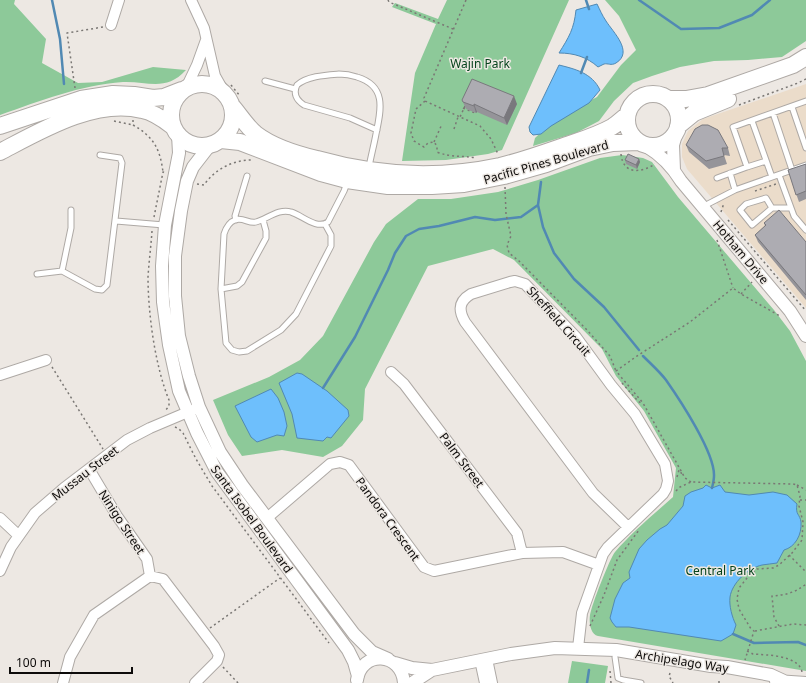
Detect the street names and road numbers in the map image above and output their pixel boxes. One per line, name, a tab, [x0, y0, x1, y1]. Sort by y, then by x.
street label: Pacific Pines Boulevard	[481, 136, 611, 188]
street label: Hotham Drive	[709, 216, 773, 288]
street label: Sheffield Circuit	[523, 282, 595, 360]
street label: Palm Street	[436, 429, 489, 492]
street label: Mussau Street	[48, 441, 123, 505]
street label: Santa Isobel Boulevard	[207, 462, 297, 576]
street label: Pandora Crescent	[352, 474, 425, 565]
street label: Ninigo Street	[95, 486, 150, 558]
street label: Archipelago Way	[634, 645, 731, 677]

